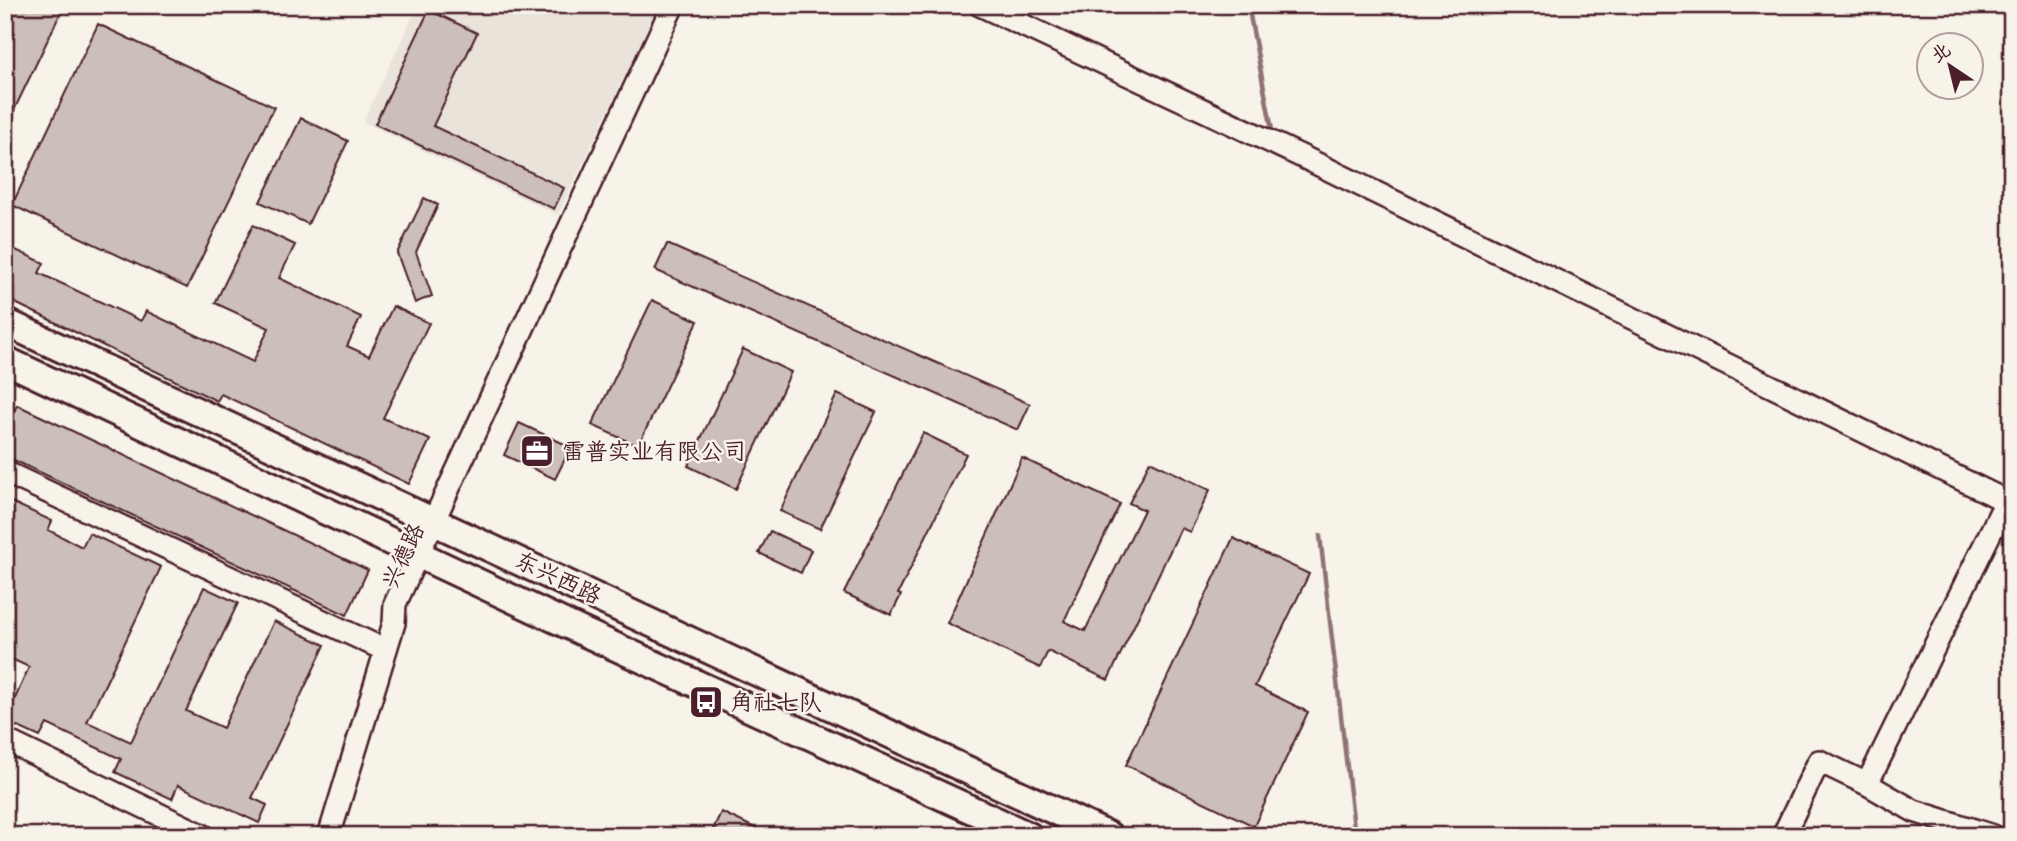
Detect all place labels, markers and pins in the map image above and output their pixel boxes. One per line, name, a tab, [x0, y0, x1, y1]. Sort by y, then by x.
office icon: 雷普实业有限公司	[518, 432, 556, 470]
place label: 雷普实业有限公司	[562, 438, 746, 465]
bus stop icon: 角社七队	[687, 683, 725, 721]
place label: 角社七队	[730, 689, 822, 716]

